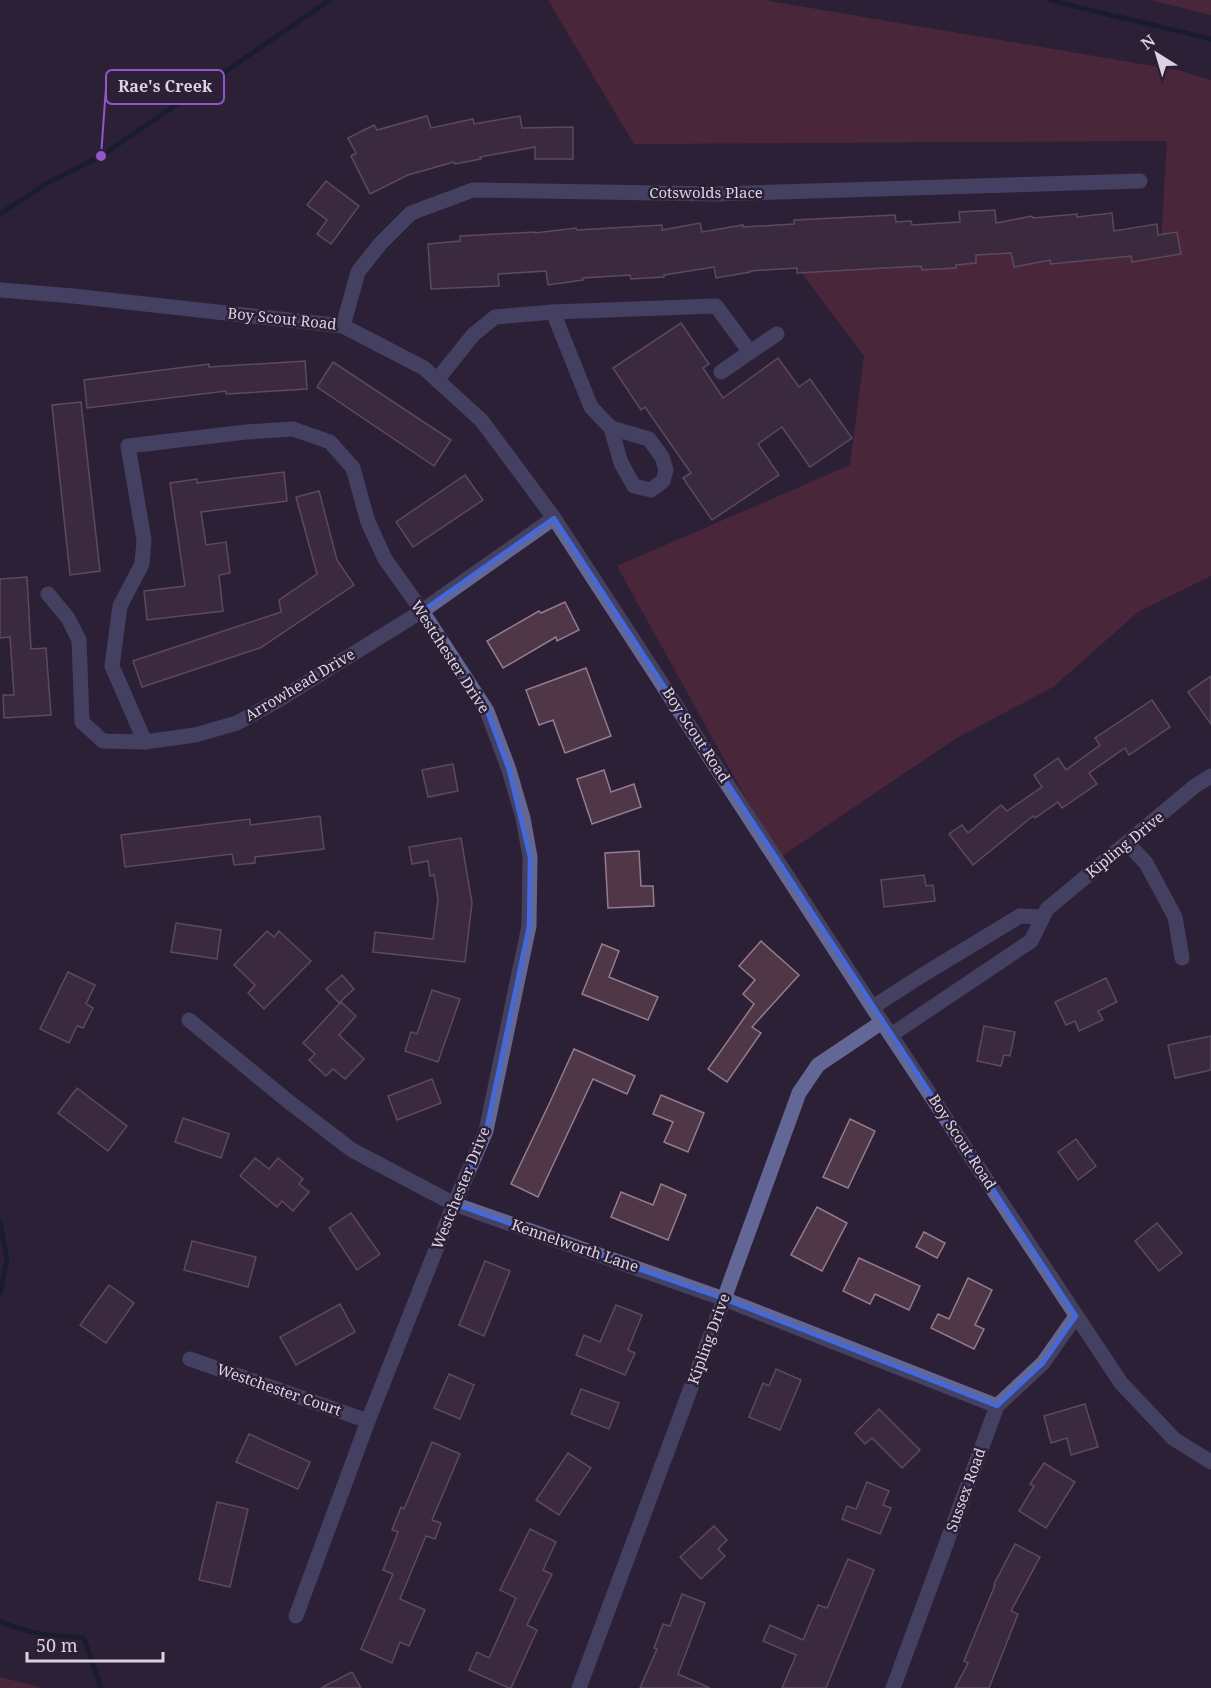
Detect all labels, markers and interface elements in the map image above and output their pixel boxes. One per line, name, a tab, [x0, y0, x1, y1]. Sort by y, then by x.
north arrow	[1127, 24, 1187, 84]
text: N	[1136, 29, 1160, 55]
callout: Rae's Creek	[106, 70, 224, 104]
text: Rae's Creek	[118, 75, 213, 97]
street label: Cotswolds Place	[649, 182, 763, 202]
street label: Boy Scout Road	[227, 302, 338, 334]
street label: Westchester Drive	[407, 596, 495, 717]
street label: Arrowhead Drive	[241, 643, 358, 725]
street label: Boy Scout Road	[659, 683, 735, 786]
street label: Kipling Drive	[1081, 807, 1168, 882]
street label: Boy Scout Road	[925, 1090, 1001, 1193]
street label: Westchester Drive	[426, 1123, 494, 1252]
street label: Kennelworth Lane	[509, 1214, 642, 1276]
street label: Kipling Drive	[682, 1291, 734, 1387]
street label: Westchester Court	[214, 1358, 344, 1420]
street label: Sussex Road	[941, 1445, 990, 1534]
scale bar	[27, 1625, 164, 1663]
text: 50 m	[36, 1633, 78, 1657]

